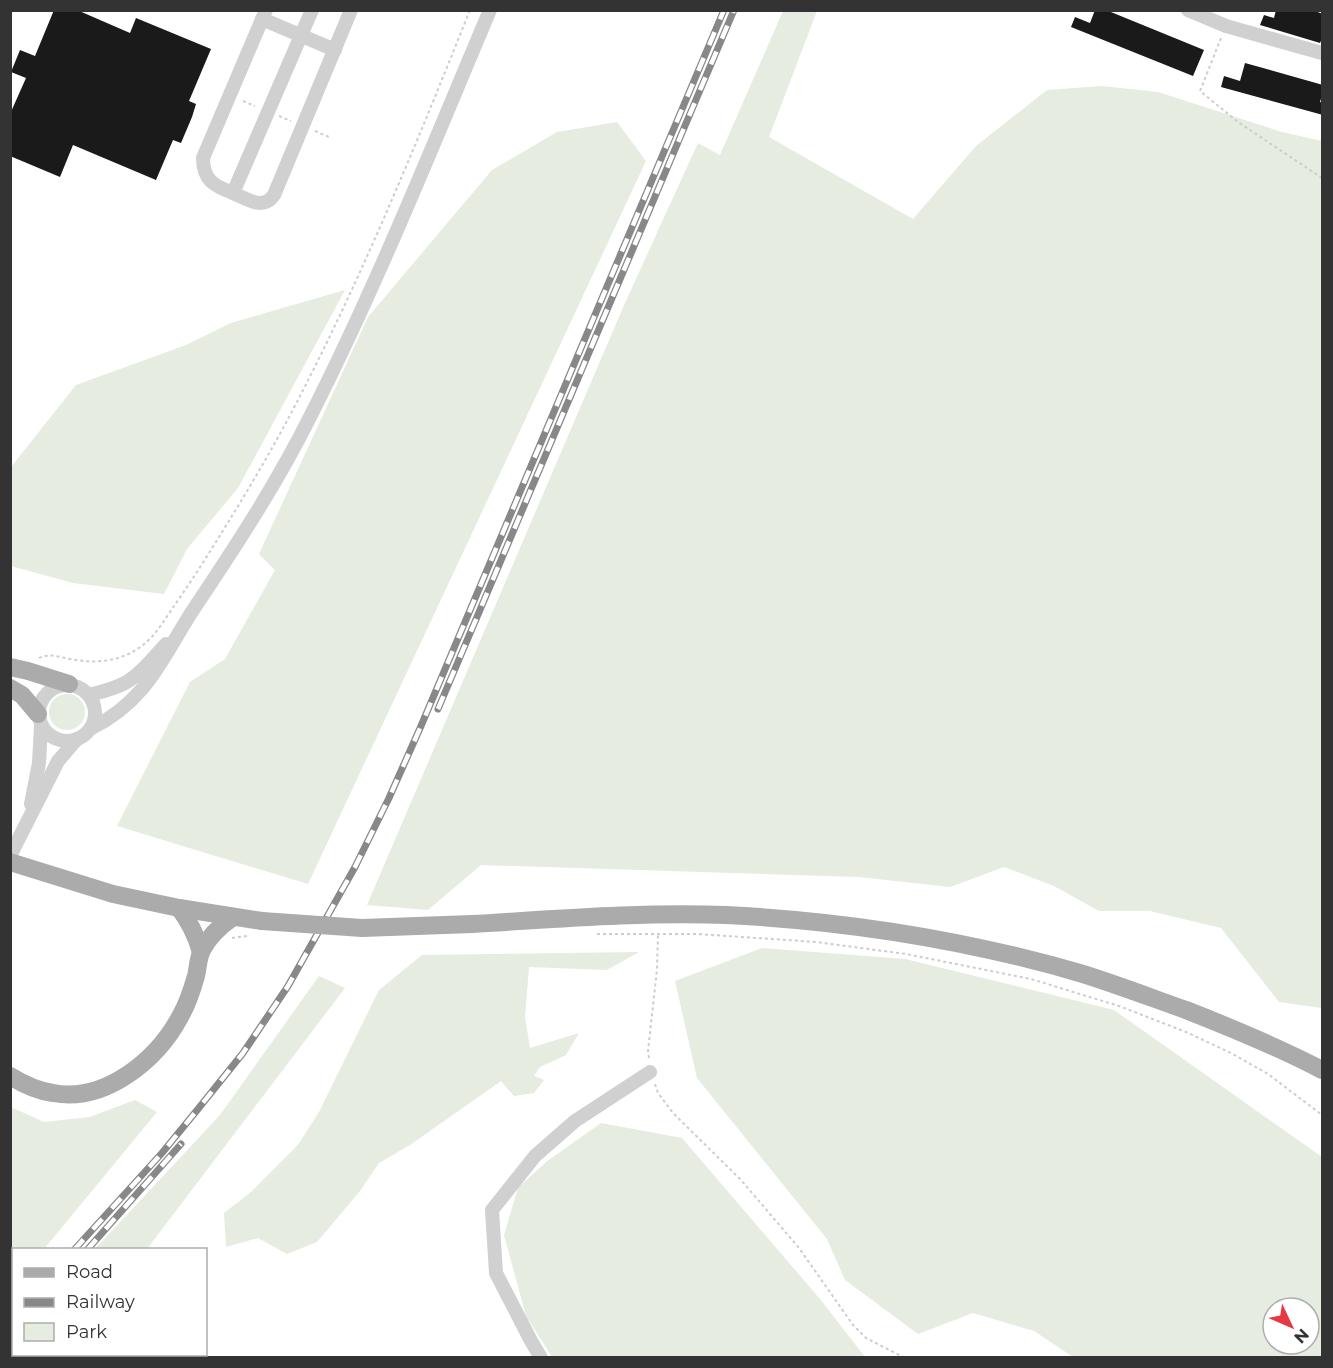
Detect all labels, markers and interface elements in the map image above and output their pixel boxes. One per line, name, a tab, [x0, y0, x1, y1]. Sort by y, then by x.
legend	[12, 1248, 207, 1356]
text: Road	[66, 1261, 113, 1283]
text: Railway	[66, 1291, 135, 1313]
north arrow	[1261, 1296, 1321, 1356]
text: Park	[66, 1321, 107, 1343]
text: N	[1290, 1325, 1313, 1347]

